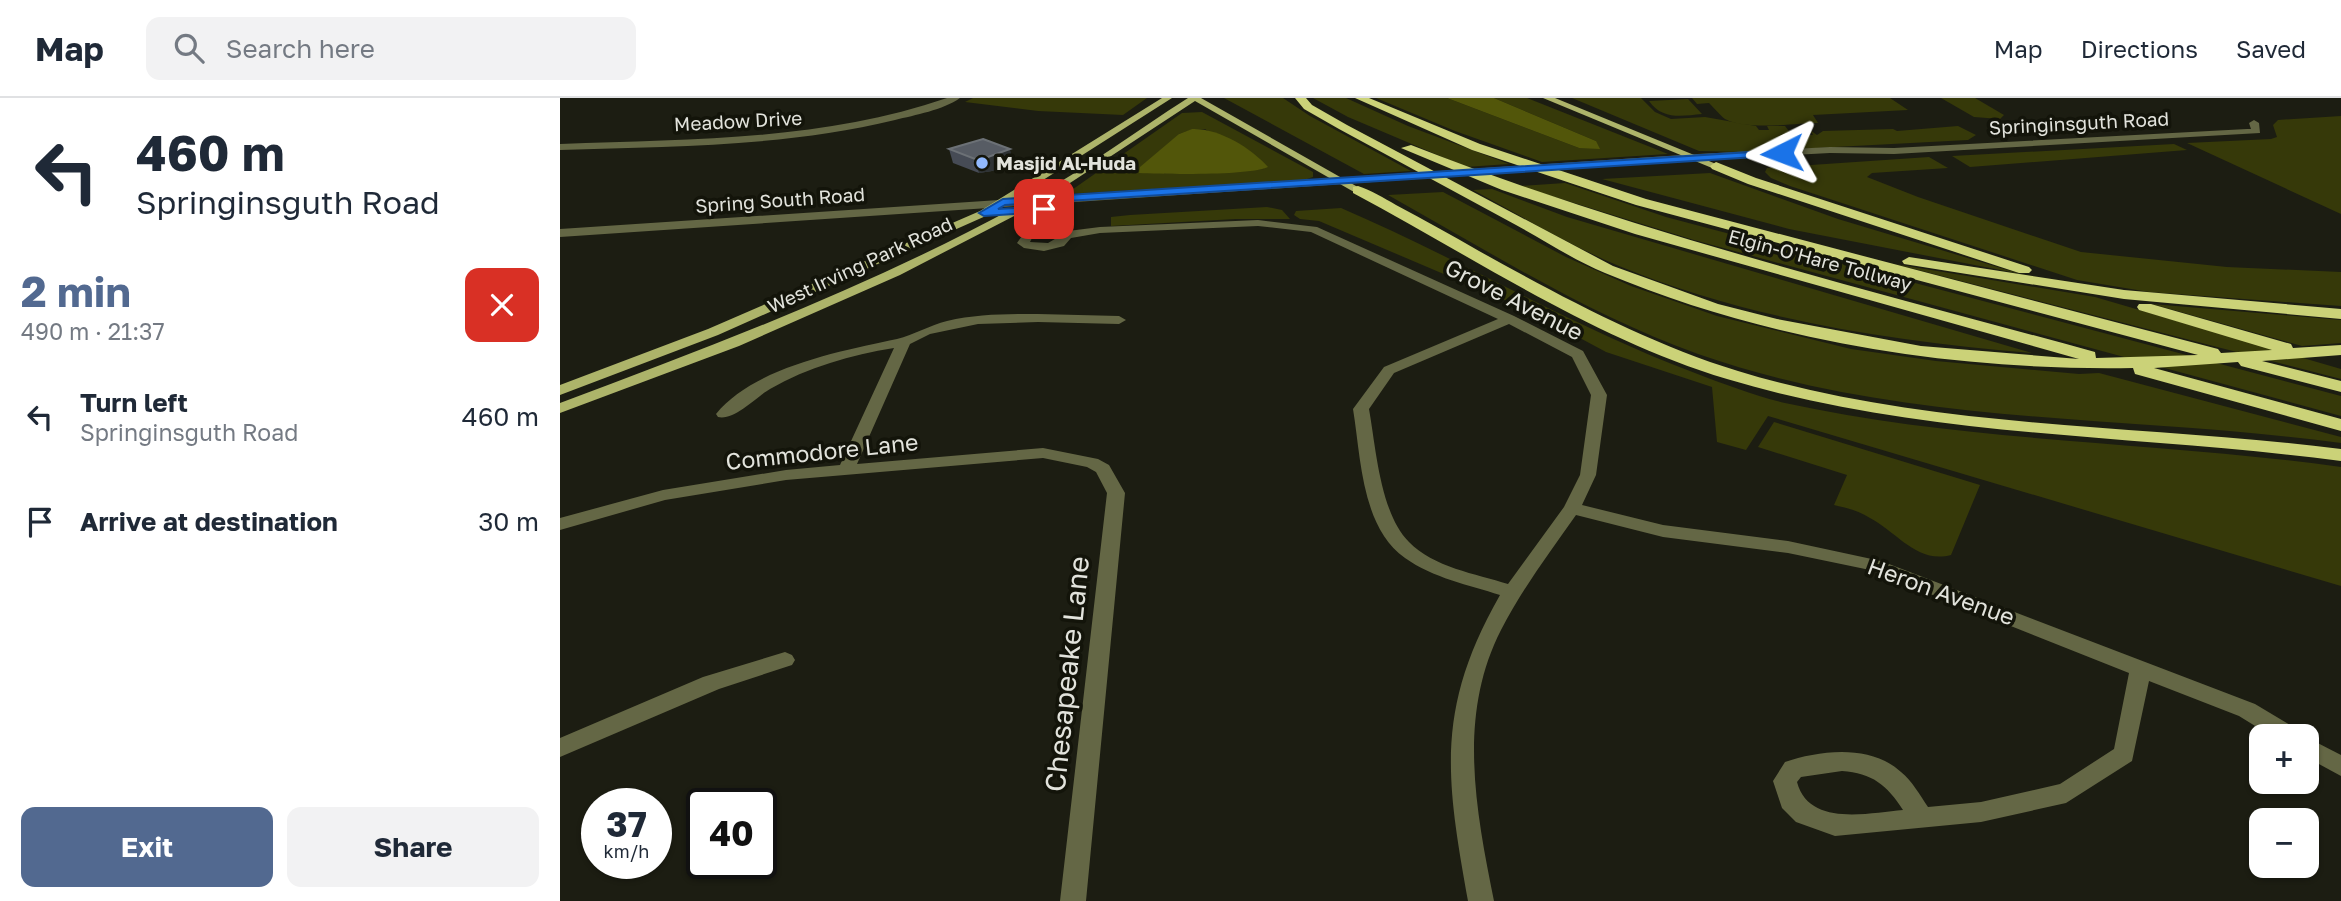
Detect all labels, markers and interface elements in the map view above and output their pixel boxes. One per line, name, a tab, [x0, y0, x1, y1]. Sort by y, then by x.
search box	[146, 17, 636, 80]
text: Map	[35, 29, 104, 68]
icon: search	[170, 29, 208, 67]
text: Search here	[226, 33, 375, 64]
text: Map	[1994, 34, 2043, 63]
text: Directions	[2081, 34, 2198, 63]
text: Saved	[2236, 34, 2306, 63]
street label: Meadow Drive	[673, 106, 803, 135]
street label: Springinsguth Road	[1988, 106, 2170, 139]
position arrow	[1745, 116, 1819, 190]
text: 460 m	[136, 123, 285, 182]
icon: left	[21, 126, 112, 217]
place label: Masjid Al-Huda	[996, 151, 1136, 174]
marker: Masjid Al-Huda	[974, 155, 990, 171]
pin	[1014, 179, 1074, 239]
street label: Spring South Road	[694, 182, 866, 217]
text: Springinsguth Road	[136, 183, 440, 221]
icon: arrive	[1025, 190, 1063, 228]
street label: West Irving Park Road	[764, 212, 956, 317]
street label: Elgin-O'Hare Tollway	[1726, 224, 1915, 295]
street label: Grove Avenue	[1441, 252, 1588, 346]
text: 2 min	[21, 266, 131, 316]
button: close	[465, 268, 539, 342]
text: 490 m · 21:37	[21, 317, 165, 345]
text: Turn left	[80, 387, 188, 418]
icon: left	[21, 398, 59, 436]
text: 460 m	[462, 401, 539, 432]
text: Springinsguth Road	[80, 418, 298, 446]
street label: Commodore Lane	[724, 427, 920, 475]
icon: arrive	[21, 503, 59, 541]
text: Arrive at destination	[80, 506, 338, 537]
text: 30 m	[478, 506, 539, 537]
street label: Heron Avenue	[1864, 551, 2019, 631]
street label: Chesapeake Lane	[1038, 555, 1095, 793]
map controls	[2249, 724, 2319, 878]
button: +	[2249, 724, 2319, 794]
speed limit sign: 40	[686, 788, 777, 879]
text: 37	[606, 803, 647, 845]
button: Exit	[21, 807, 273, 887]
button: Share	[287, 807, 539, 887]
button: −	[2249, 808, 2319, 878]
text: km/h	[604, 840, 649, 862]

